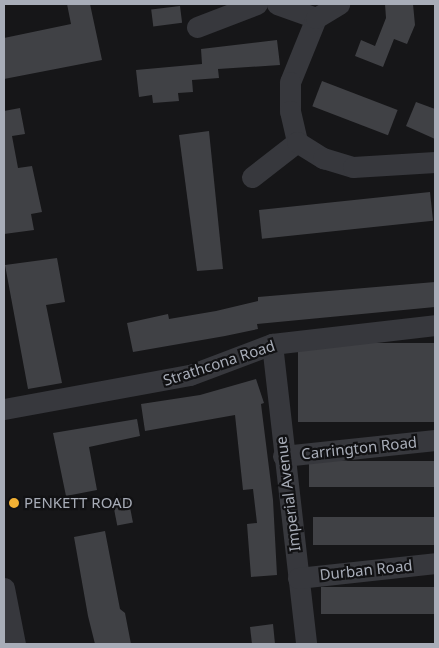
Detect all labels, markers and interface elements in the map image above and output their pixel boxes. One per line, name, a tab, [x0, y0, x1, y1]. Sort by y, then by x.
street label: Strathcona Road	[161, 336, 277, 390]
street label: Carrington Road	[300, 433, 418, 463]
street label: Imperial Avenue	[272, 435, 304, 553]
place label: PENKETT ROAD	[24, 494, 133, 512]
marker: PENKETT ROAD	[8, 497, 20, 509]
street label: Durban Road	[319, 556, 413, 584]

